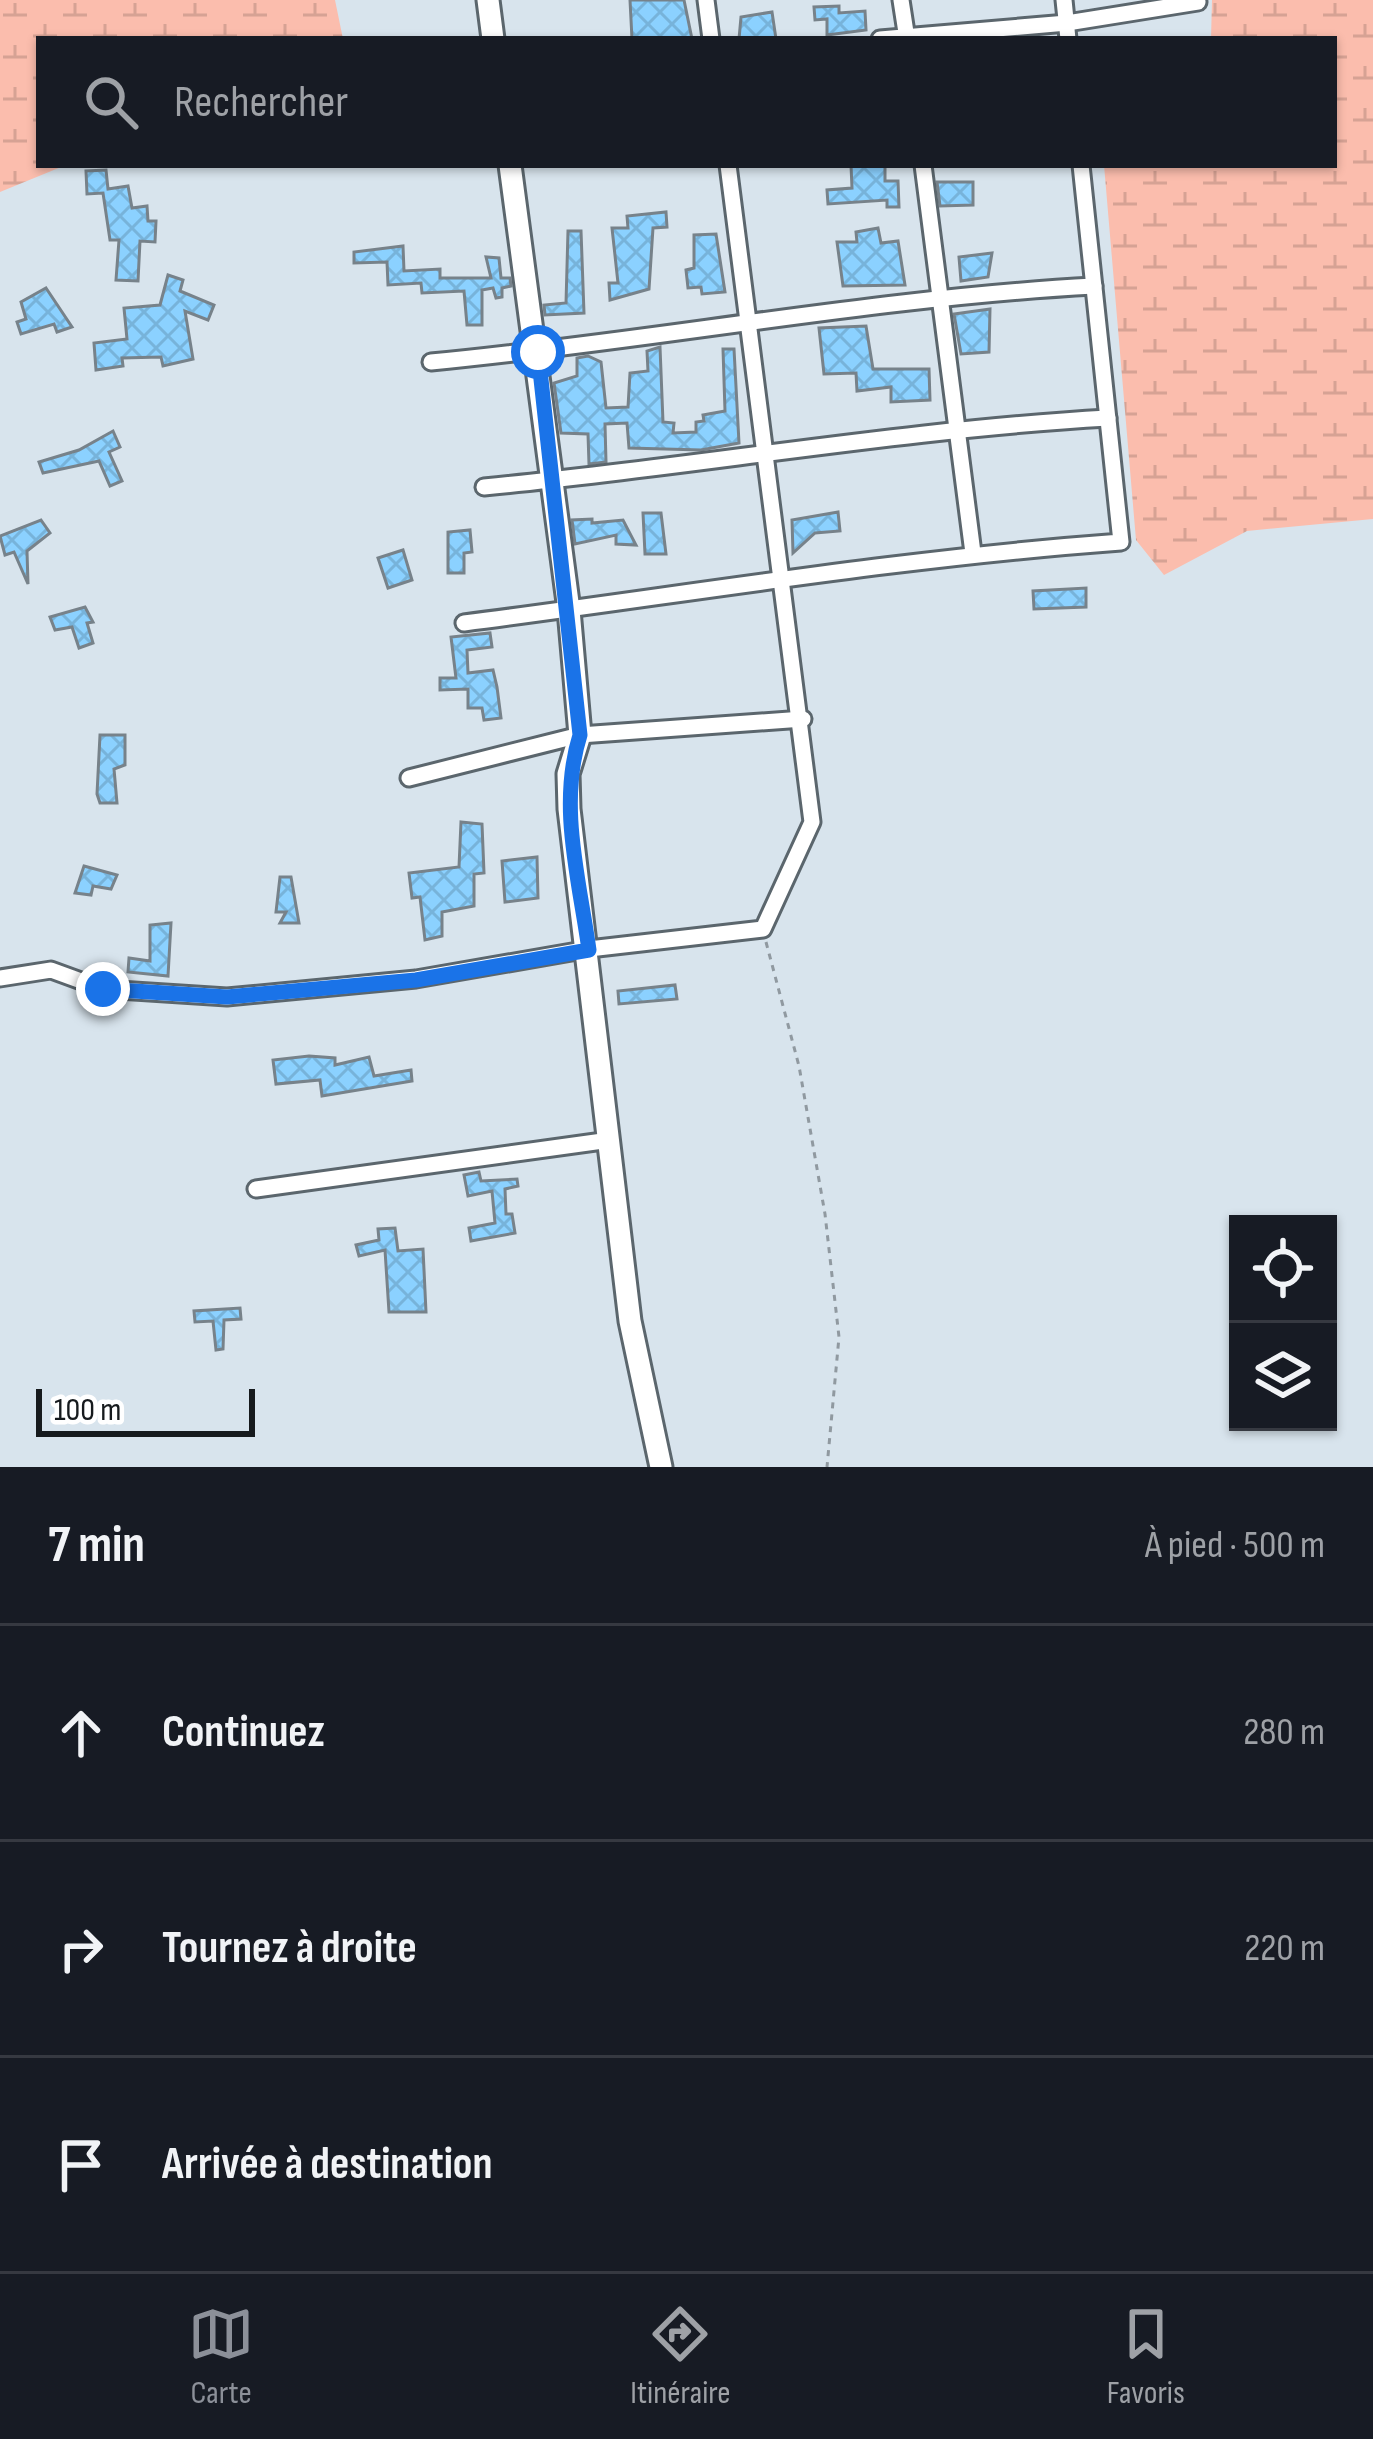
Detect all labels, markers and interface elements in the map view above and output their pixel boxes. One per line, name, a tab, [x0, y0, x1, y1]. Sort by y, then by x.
search box	[36, 36, 1337, 168]
icon: search	[78, 69, 144, 135]
text: Rechercher	[174, 75, 348, 130]
route start	[511, 325, 565, 379]
route end	[76, 962, 130, 1016]
map controls	[1229, 1215, 1337, 1431]
button: locate	[1229, 1215, 1337, 1323]
button: layers	[1229, 1323, 1337, 1431]
scale bar	[36, 1383, 255, 1436]
text: 100 m	[54, 1390, 121, 1430]
text: 7 min	[48, 1515, 145, 1576]
text: À pied · 500 m	[1145, 1522, 1325, 1569]
icon: ahead	[48, 1700, 114, 1766]
text: Continuez	[162, 1705, 325, 1760]
text: 280 m	[1243, 1709, 1325, 1756]
icon: right	[48, 1916, 114, 1982]
text: Tournez à droite	[162, 1921, 417, 1976]
text: 220 m	[1244, 1925, 1325, 1972]
icon: arrive	[48, 2132, 114, 2198]
text: Arrivée à destination	[162, 2137, 492, 2192]
tab: Carte	[188, 2301, 254, 2413]
tab: Itinéraire	[630, 2301, 731, 2413]
tab: Favoris	[1107, 2301, 1185, 2413]

